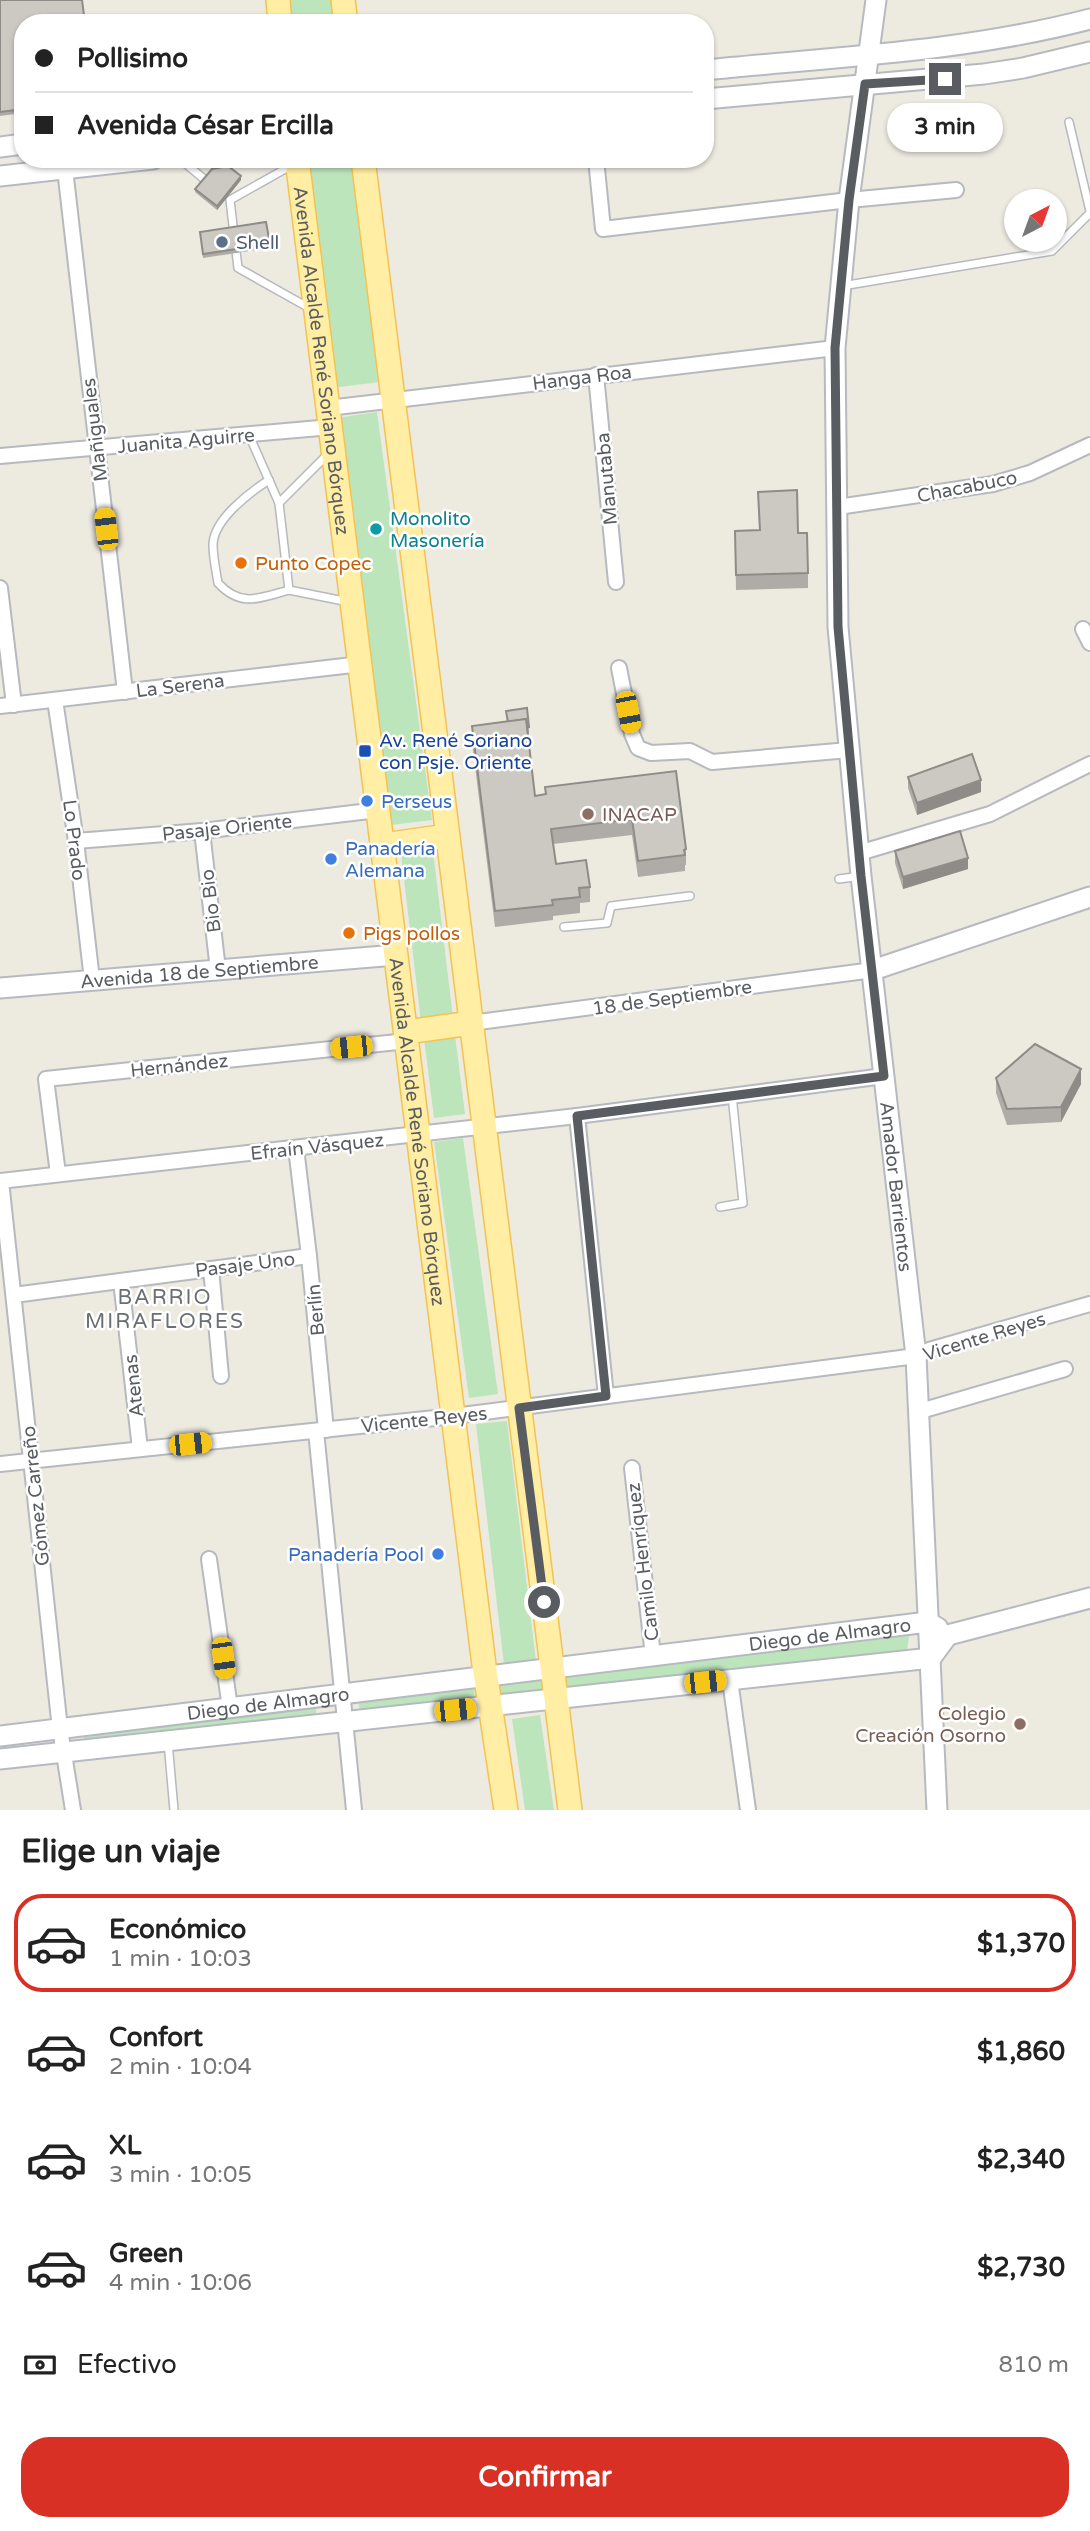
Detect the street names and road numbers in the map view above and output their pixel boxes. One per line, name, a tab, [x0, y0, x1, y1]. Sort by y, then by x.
street label: Avenida Alcalde René Soriano Bórquez	[288, 185, 354, 536]
street label: Hanga Roa	[531, 361, 633, 395]
street label: Mañiguales	[78, 377, 112, 483]
street label: Juanita Aguirre	[117, 424, 256, 458]
street label: Manutaba	[592, 432, 622, 526]
street label: Chacabuco	[915, 467, 1019, 507]
street label: La Serena	[135, 670, 226, 702]
street label: Lo Prado	[58, 798, 90, 882]
street label: Pasaje Oriente	[161, 810, 293, 846]
street label: Bio Bio	[196, 868, 226, 934]
street label: Avenida 18 de Septiembre	[79, 951, 319, 993]
street label: Avenida Alcalde René Soriano Bórquez	[384, 956, 449, 1307]
street label: 18 de Septiembre	[591, 976, 753, 1020]
street label: Hernández	[129, 1050, 229, 1082]
street label: Amador Barrientos	[875, 1100, 916, 1273]
street label: Efraín Vásquez	[249, 1129, 385, 1165]
street label: Pasaje Uno	[194, 1248, 296, 1282]
street label: Berlín	[303, 1283, 329, 1337]
street label: Vicente Reyes	[920, 1308, 1048, 1366]
street label: Atenas	[120, 1353, 148, 1418]
street label: Vicente Reyes	[360, 1402, 488, 1438]
street label: Gómez Carreño	[18, 1425, 54, 1567]
street label: Camilo Henríquez	[622, 1481, 664, 1642]
street label: Diego de Almagro	[747, 1614, 912, 1656]
street label: Diego de Almagro	[186, 1683, 351, 1725]

